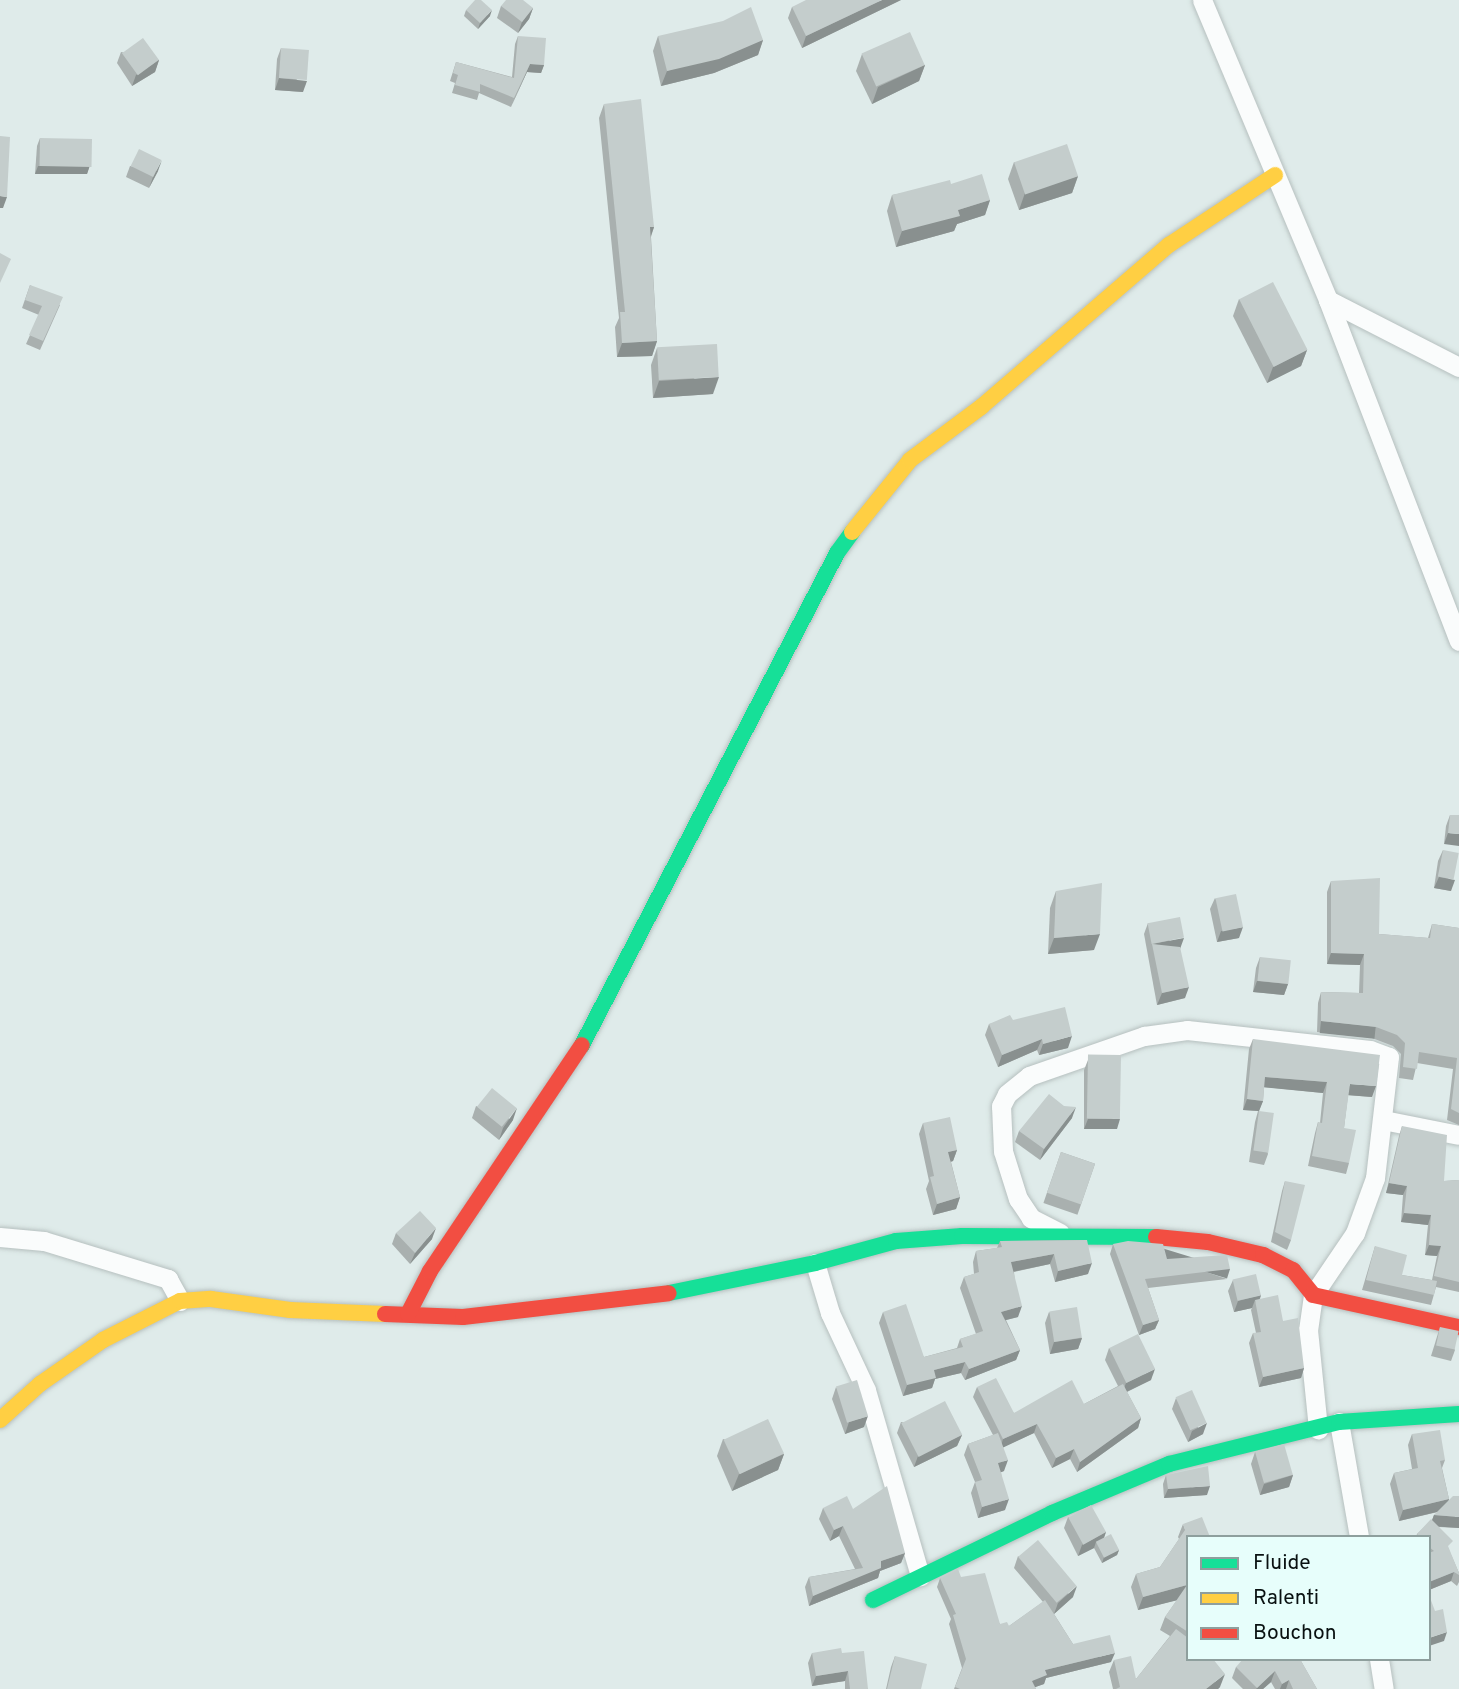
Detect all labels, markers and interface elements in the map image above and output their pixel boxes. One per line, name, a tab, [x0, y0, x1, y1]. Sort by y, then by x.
legend	[1186, 1535, 1431, 1661]
text: Fluide	[1253, 1550, 1311, 1577]
text: Ralenti	[1253, 1585, 1319, 1612]
text: Bouchon	[1253, 1620, 1336, 1647]

